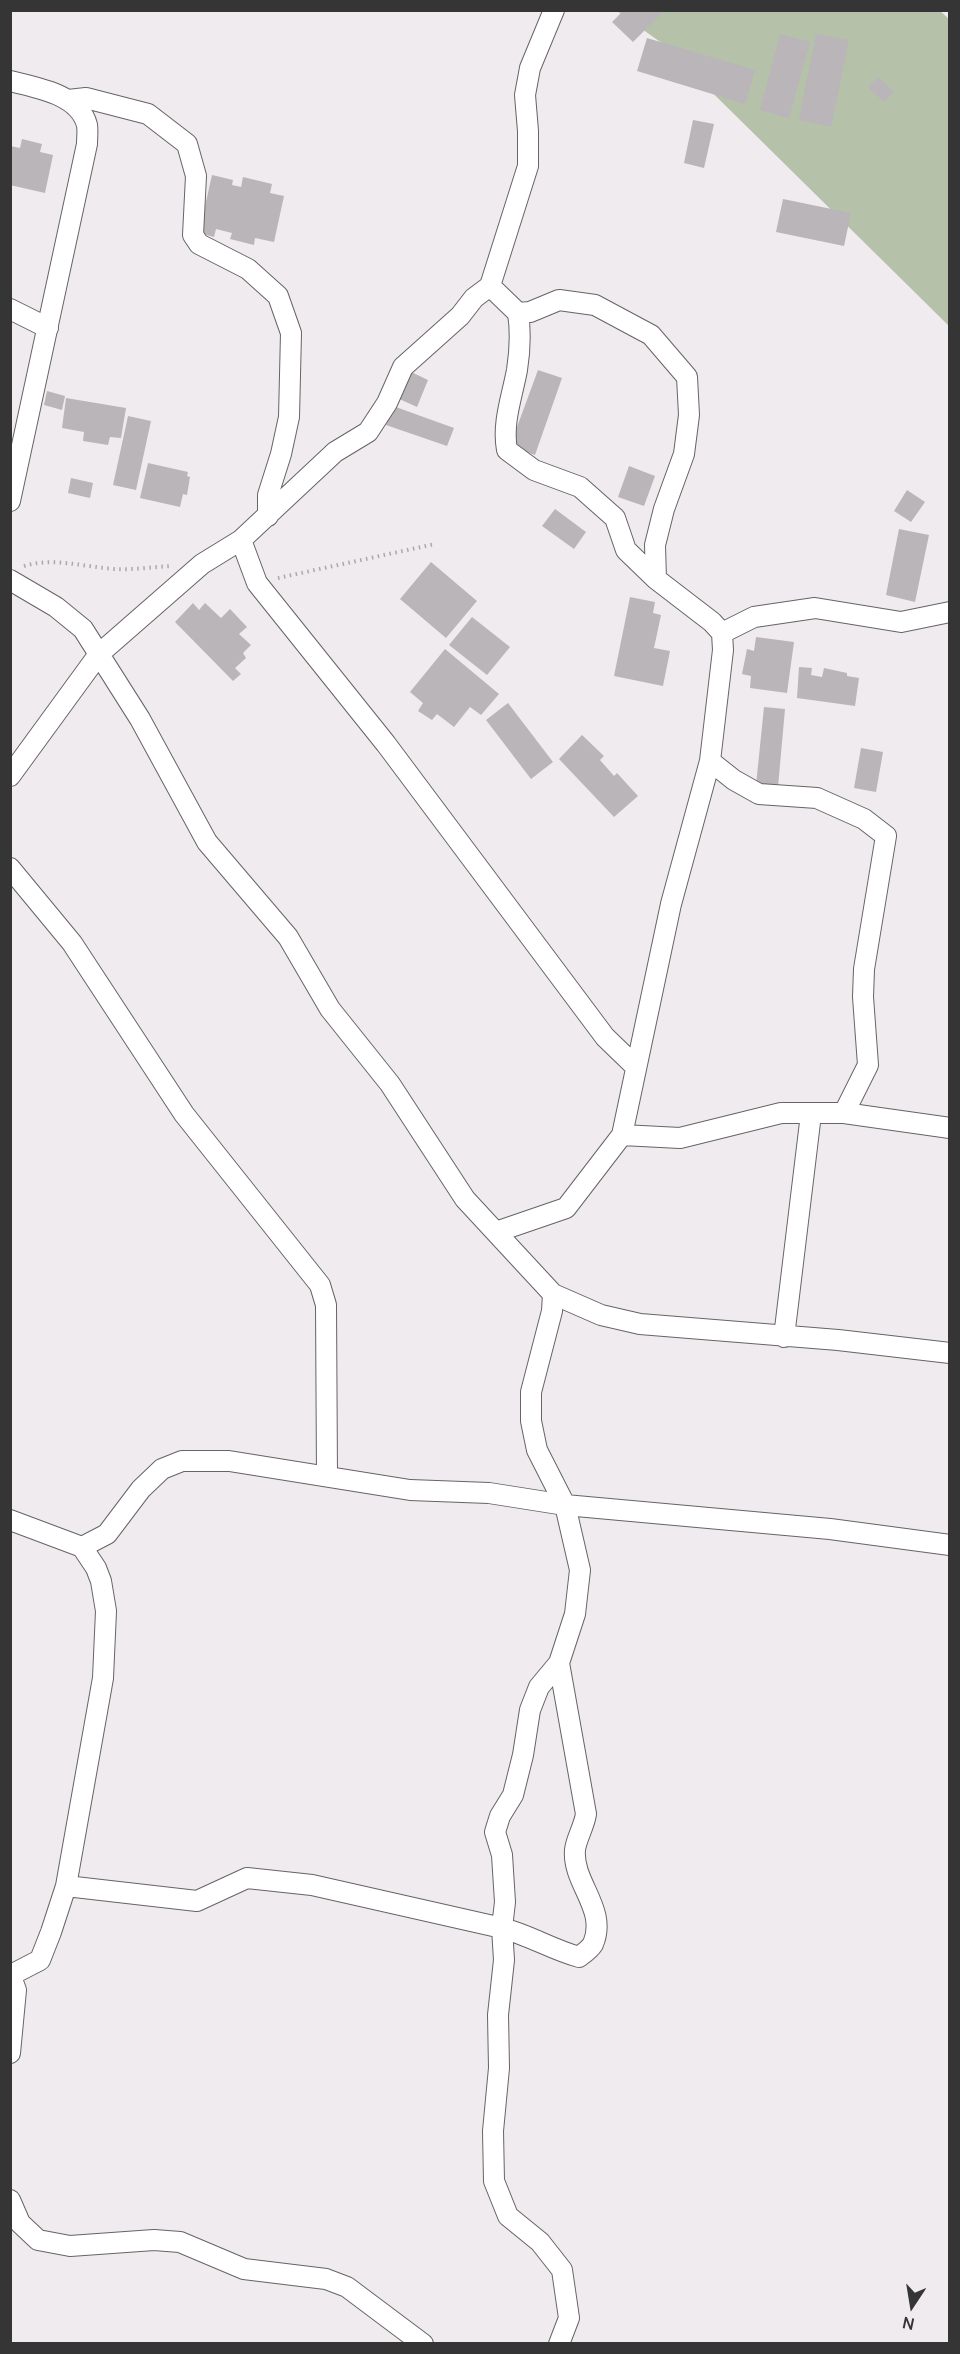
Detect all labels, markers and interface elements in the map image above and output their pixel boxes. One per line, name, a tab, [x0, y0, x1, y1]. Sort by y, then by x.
north arrow	[882, 2276, 942, 2336]
text: N	[900, 2312, 916, 2336]

